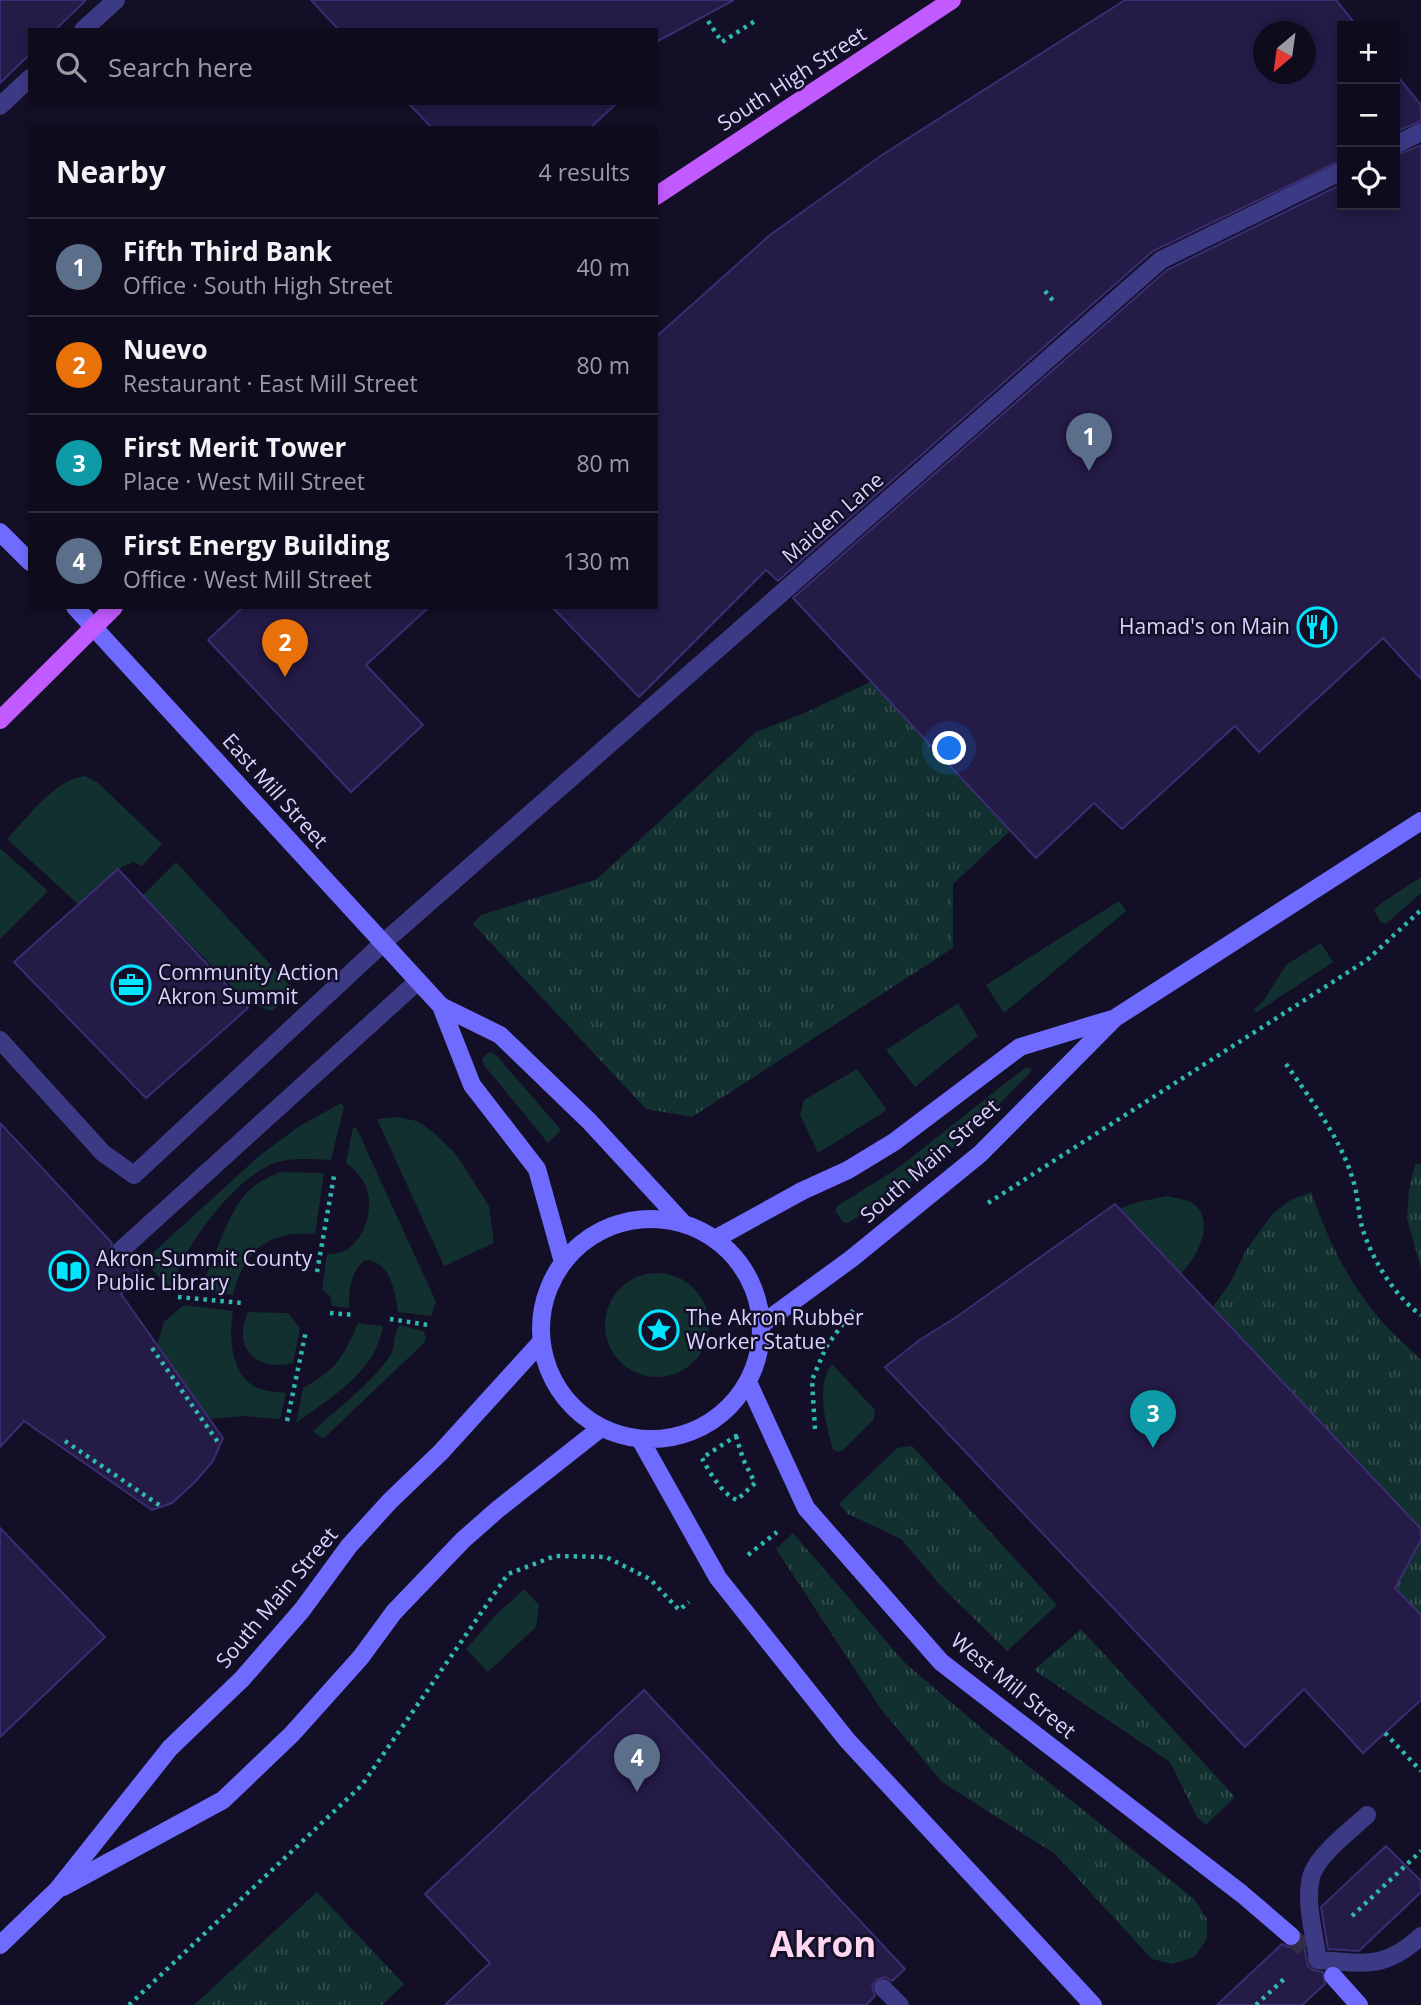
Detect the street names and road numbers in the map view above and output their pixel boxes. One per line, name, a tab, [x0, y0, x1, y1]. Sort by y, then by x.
street label: South High Street	[712, 20, 871, 137]
street label: Maiden Lane	[776, 465, 889, 569]
street label: East Mill Street	[217, 727, 335, 854]
street label: South Main Street	[854, 1092, 1005, 1228]
street label: South Main Street	[209, 1521, 343, 1674]
street label: West Mill Street	[945, 1626, 1082, 1744]

